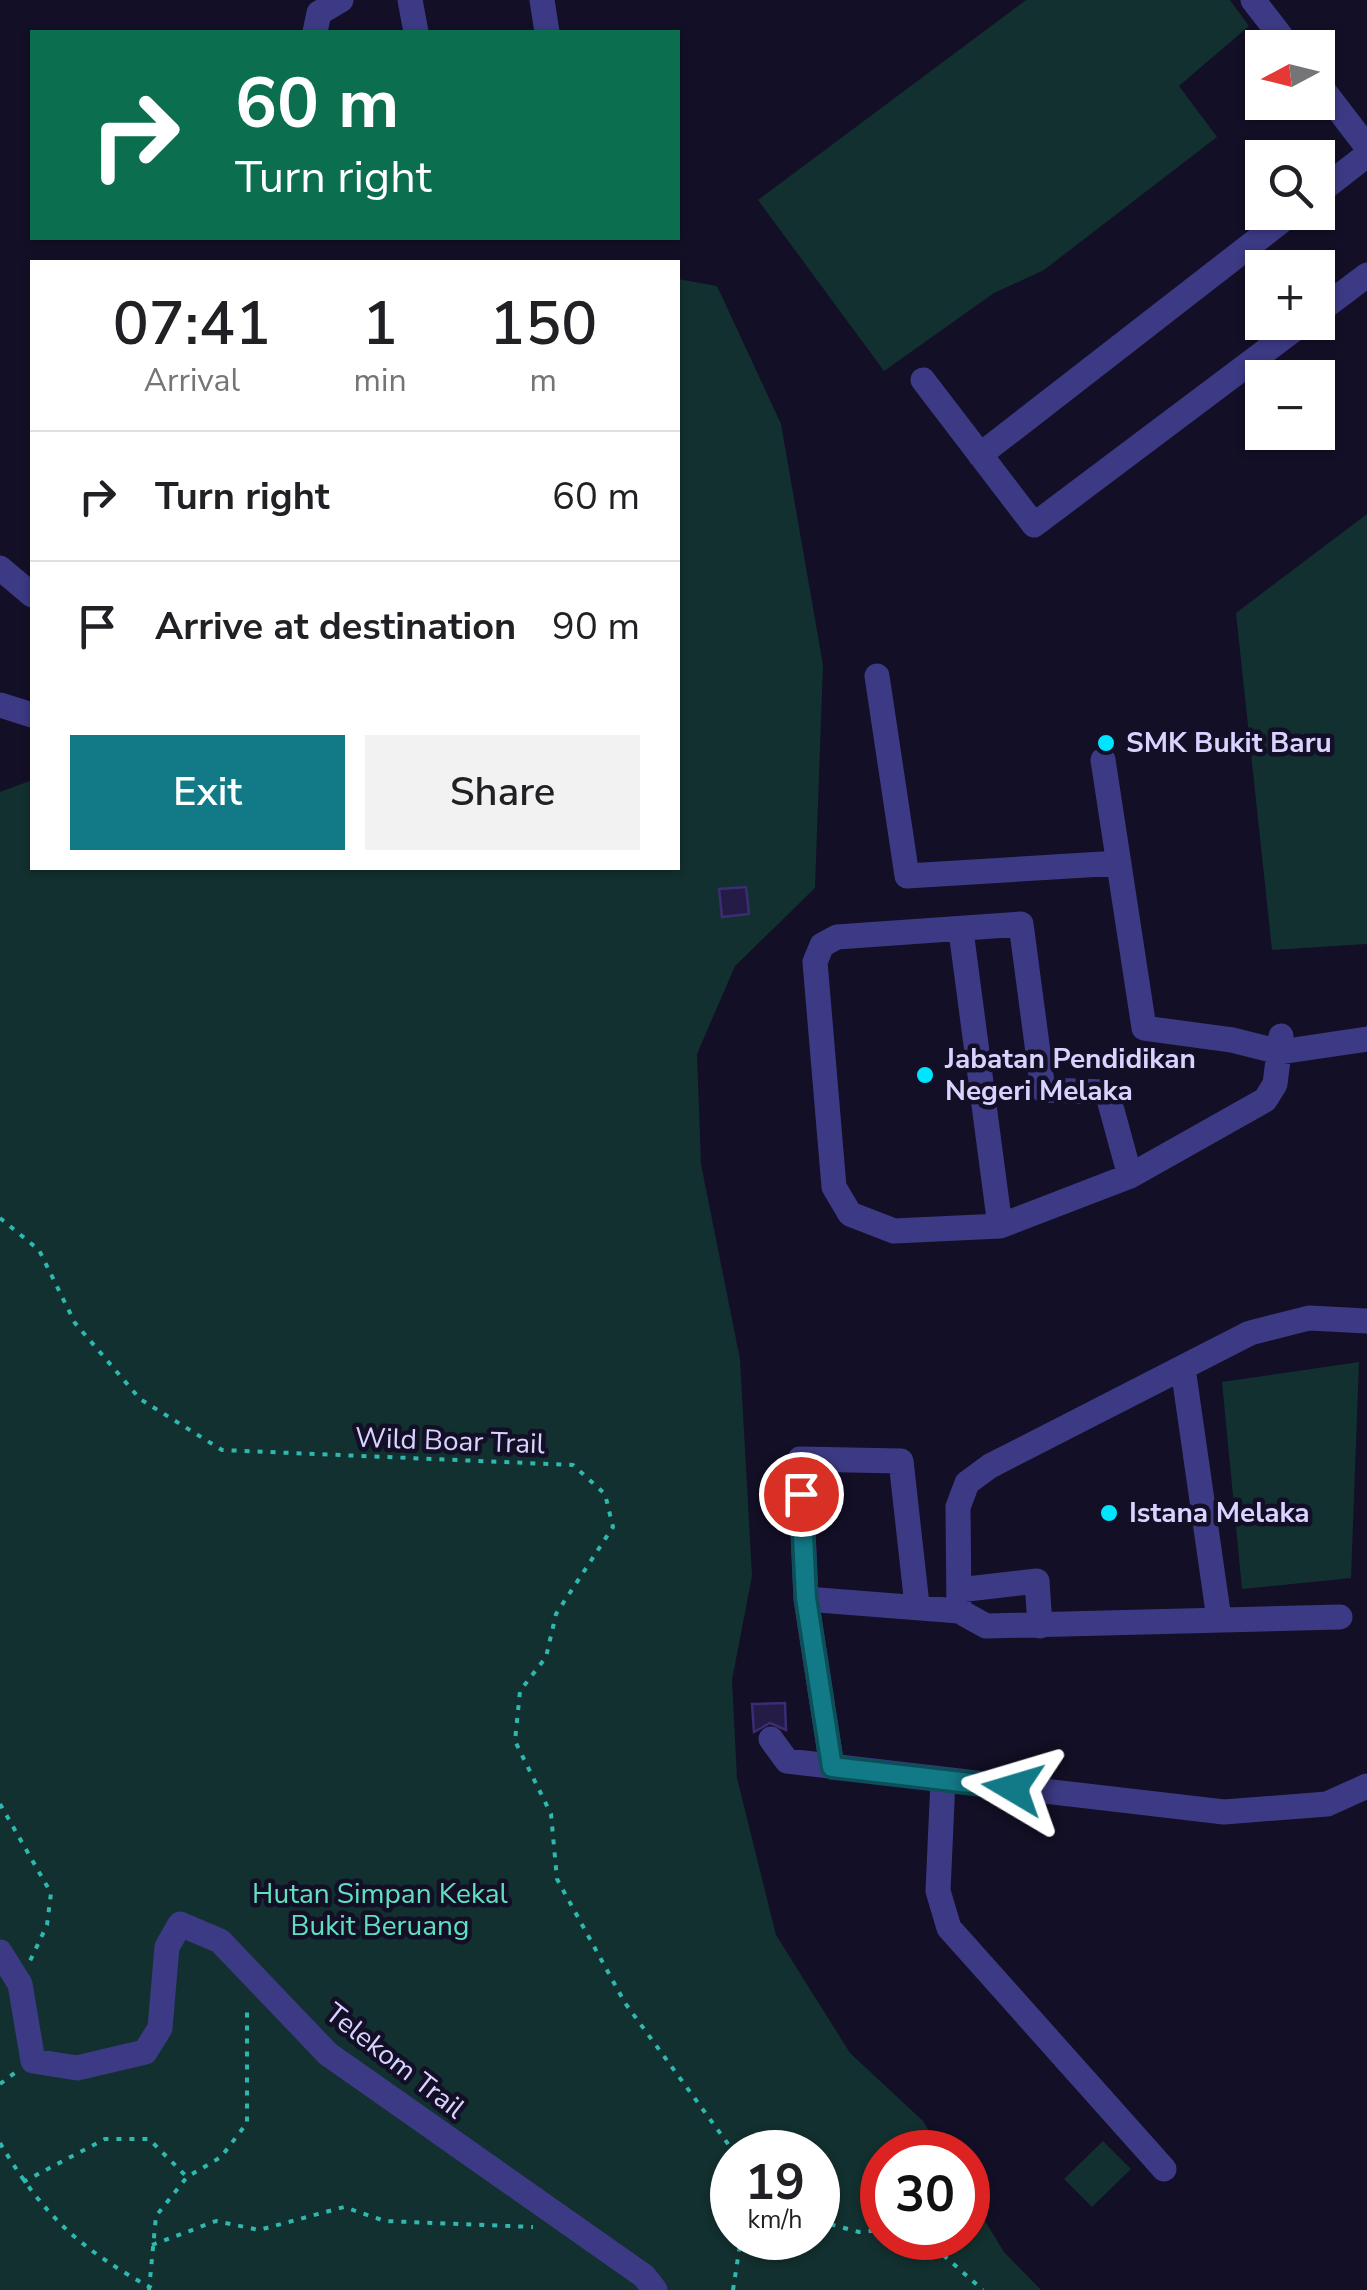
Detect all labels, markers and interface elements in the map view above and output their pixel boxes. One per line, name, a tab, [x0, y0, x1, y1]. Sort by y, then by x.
north arrow	[1245, 30, 1335, 120]
map controls	[1245, 30, 1335, 450]
text: 60 m	[235, 56, 399, 152]
icon: right	[70, 70, 200, 200]
button: search	[1245, 140, 1335, 230]
text: Turn right	[235, 147, 432, 208]
button: +	[1245, 250, 1335, 340]
text: 07:41	[113, 283, 271, 365]
text: 1	[362, 283, 398, 365]
text: 150	[489, 283, 597, 365]
text: Arrival	[144, 359, 240, 402]
text: min	[354, 359, 407, 402]
text: m	[530, 359, 557, 402]
button: −	[1245, 360, 1335, 450]
icon: right	[70, 469, 125, 524]
text: Turn right	[155, 471, 330, 522]
text: 60 m	[552, 471, 640, 522]
icon: arrive	[70, 599, 125, 654]
text: Arrive at destination	[155, 601, 516, 652]
text: 90 m	[552, 601, 640, 652]
place label: SMK Bukit Baru	[1126, 724, 1332, 762]
marker: SMK Bukit Baru	[1095, 732, 1117, 754]
button: Exit	[70, 735, 345, 850]
button: Share	[365, 735, 640, 850]
place label: Jabatan Pendidikan Negeri Melaka	[944, 1040, 1196, 1110]
marker: Jabatan Pendidikan Negeri Melaka	[914, 1064, 936, 1086]
street label: Wild Boar Trail	[355, 1419, 546, 1463]
pin	[759, 1452, 844, 1537]
icon: arrive	[774, 1467, 829, 1522]
place label: Istana Melaka	[1129, 1494, 1310, 1532]
marker: Istana Melaka	[1098, 1502, 1120, 1524]
position arrow	[961, 1736, 1065, 1840]
park label: Hutan Simpan Kekal Bukit Beruang	[252, 1875, 509, 1945]
street label: Telekom Trail	[317, 1995, 473, 2128]
speed limit sign: 30	[860, 2130, 990, 2260]
text: 19	[745, 2148, 805, 2217]
text: km/h	[747, 2203, 803, 2237]

